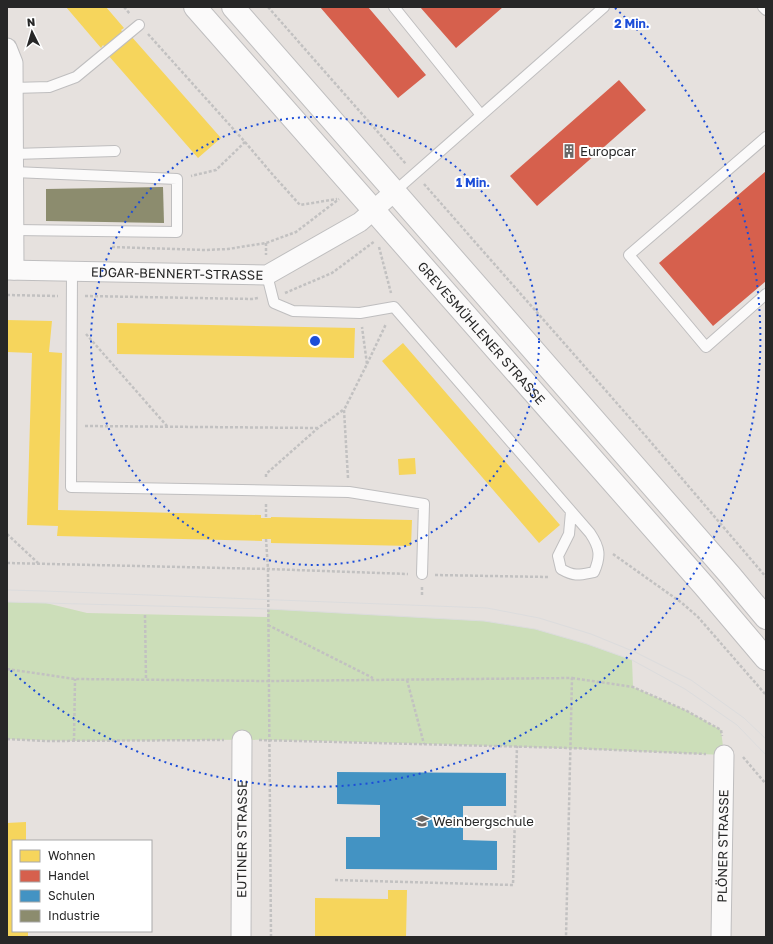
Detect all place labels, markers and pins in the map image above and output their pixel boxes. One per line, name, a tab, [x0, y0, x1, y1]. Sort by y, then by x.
building icon: Europcar	[561, 143, 577, 159]
place label: Europcar	[580, 143, 636, 159]
centre of rings	[308, 334, 322, 348]
school or university icon: Weinbergschule	[414, 813, 430, 829]
place label: Weinbergschule	[433, 813, 534, 829]

